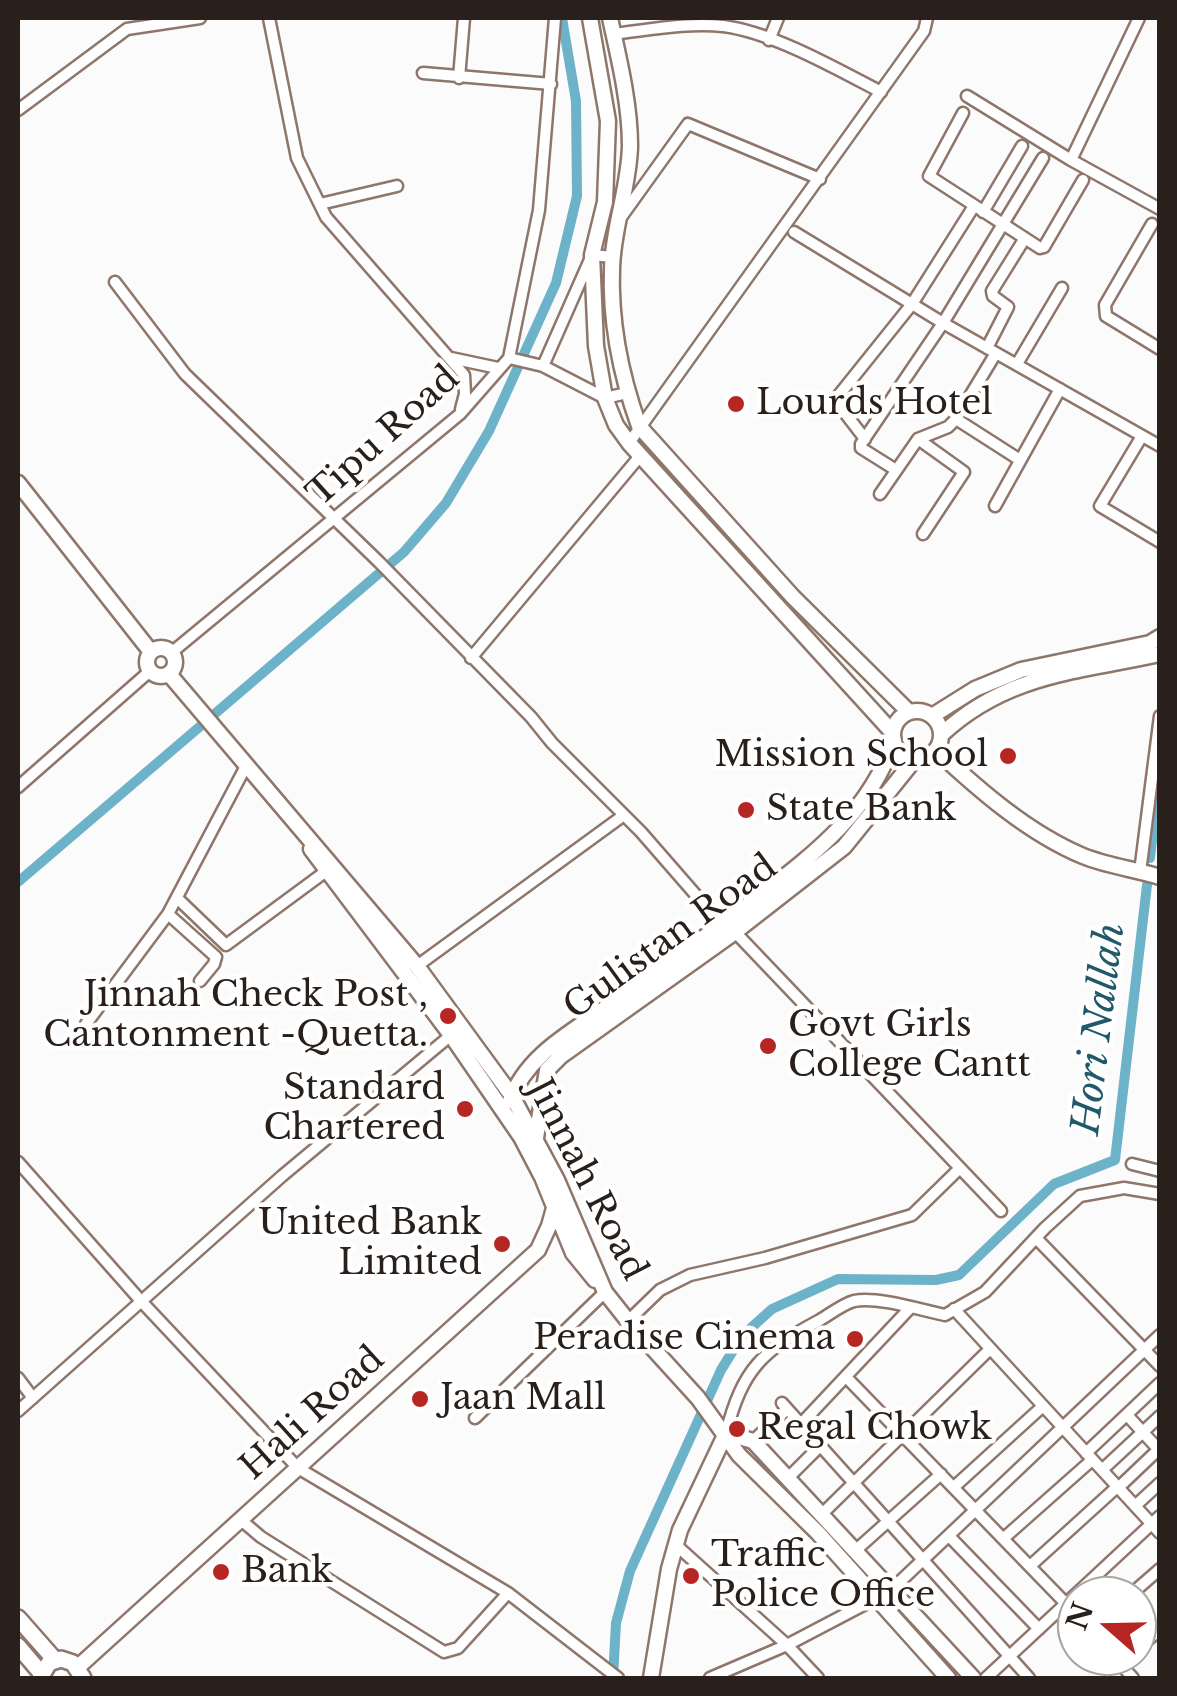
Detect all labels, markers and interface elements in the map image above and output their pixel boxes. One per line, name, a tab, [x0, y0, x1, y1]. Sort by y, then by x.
street label: Tipu Road	[300, 358, 468, 516]
place label: Lourds Hotel	[756, 383, 993, 425]
marker: Lourds Hotel	[725, 393, 747, 415]
place label: Mission School	[715, 735, 988, 777]
marker: Mission School	[997, 745, 1019, 767]
place label: State Bank	[766, 789, 956, 831]
marker: State Bank	[735, 799, 757, 821]
street label: Gulistan Road	[556, 847, 786, 1029]
water label: Hori Nallah	[1064, 920, 1136, 1138]
place label: Jinnah Check Post , Cantonment -Quetta.	[43, 975, 428, 1057]
marker: Jinnah Check Post , Cantonment -Quetta.	[437, 1005, 459, 1027]
place label: Govt Girls College Cantt	[788, 1005, 1031, 1087]
marker: Govt Girls College Cantt	[757, 1035, 779, 1057]
place label: Standard Chartered	[263, 1068, 445, 1150]
street label: Jinnah Road	[517, 1072, 655, 1288]
marker: Standard Chartered	[454, 1098, 476, 1120]
place label: United Bank Limited	[258, 1203, 482, 1285]
marker: United Bank Limited	[491, 1233, 513, 1255]
place label: Peradise Cinema	[533, 1318, 835, 1360]
marker: Peradise Cinema	[844, 1328, 866, 1350]
street label: Hali Road	[233, 1339, 393, 1489]
place label: Jaan Mall	[440, 1378, 606, 1420]
marker: Jaan Mall	[409, 1388, 431, 1410]
place label: Regal Chowk	[757, 1408, 992, 1450]
marker: Regal Chowk	[726, 1418, 748, 1440]
place label: Traffic Police Office	[711, 1535, 935, 1617]
place label: Bank	[241, 1551, 333, 1593]
marker: Bank	[210, 1561, 232, 1583]
marker: Traffic Police Office	[680, 1565, 702, 1587]
north arrow	[1057, 1576, 1157, 1676]
text: N	[1059, 1598, 1101, 1635]

